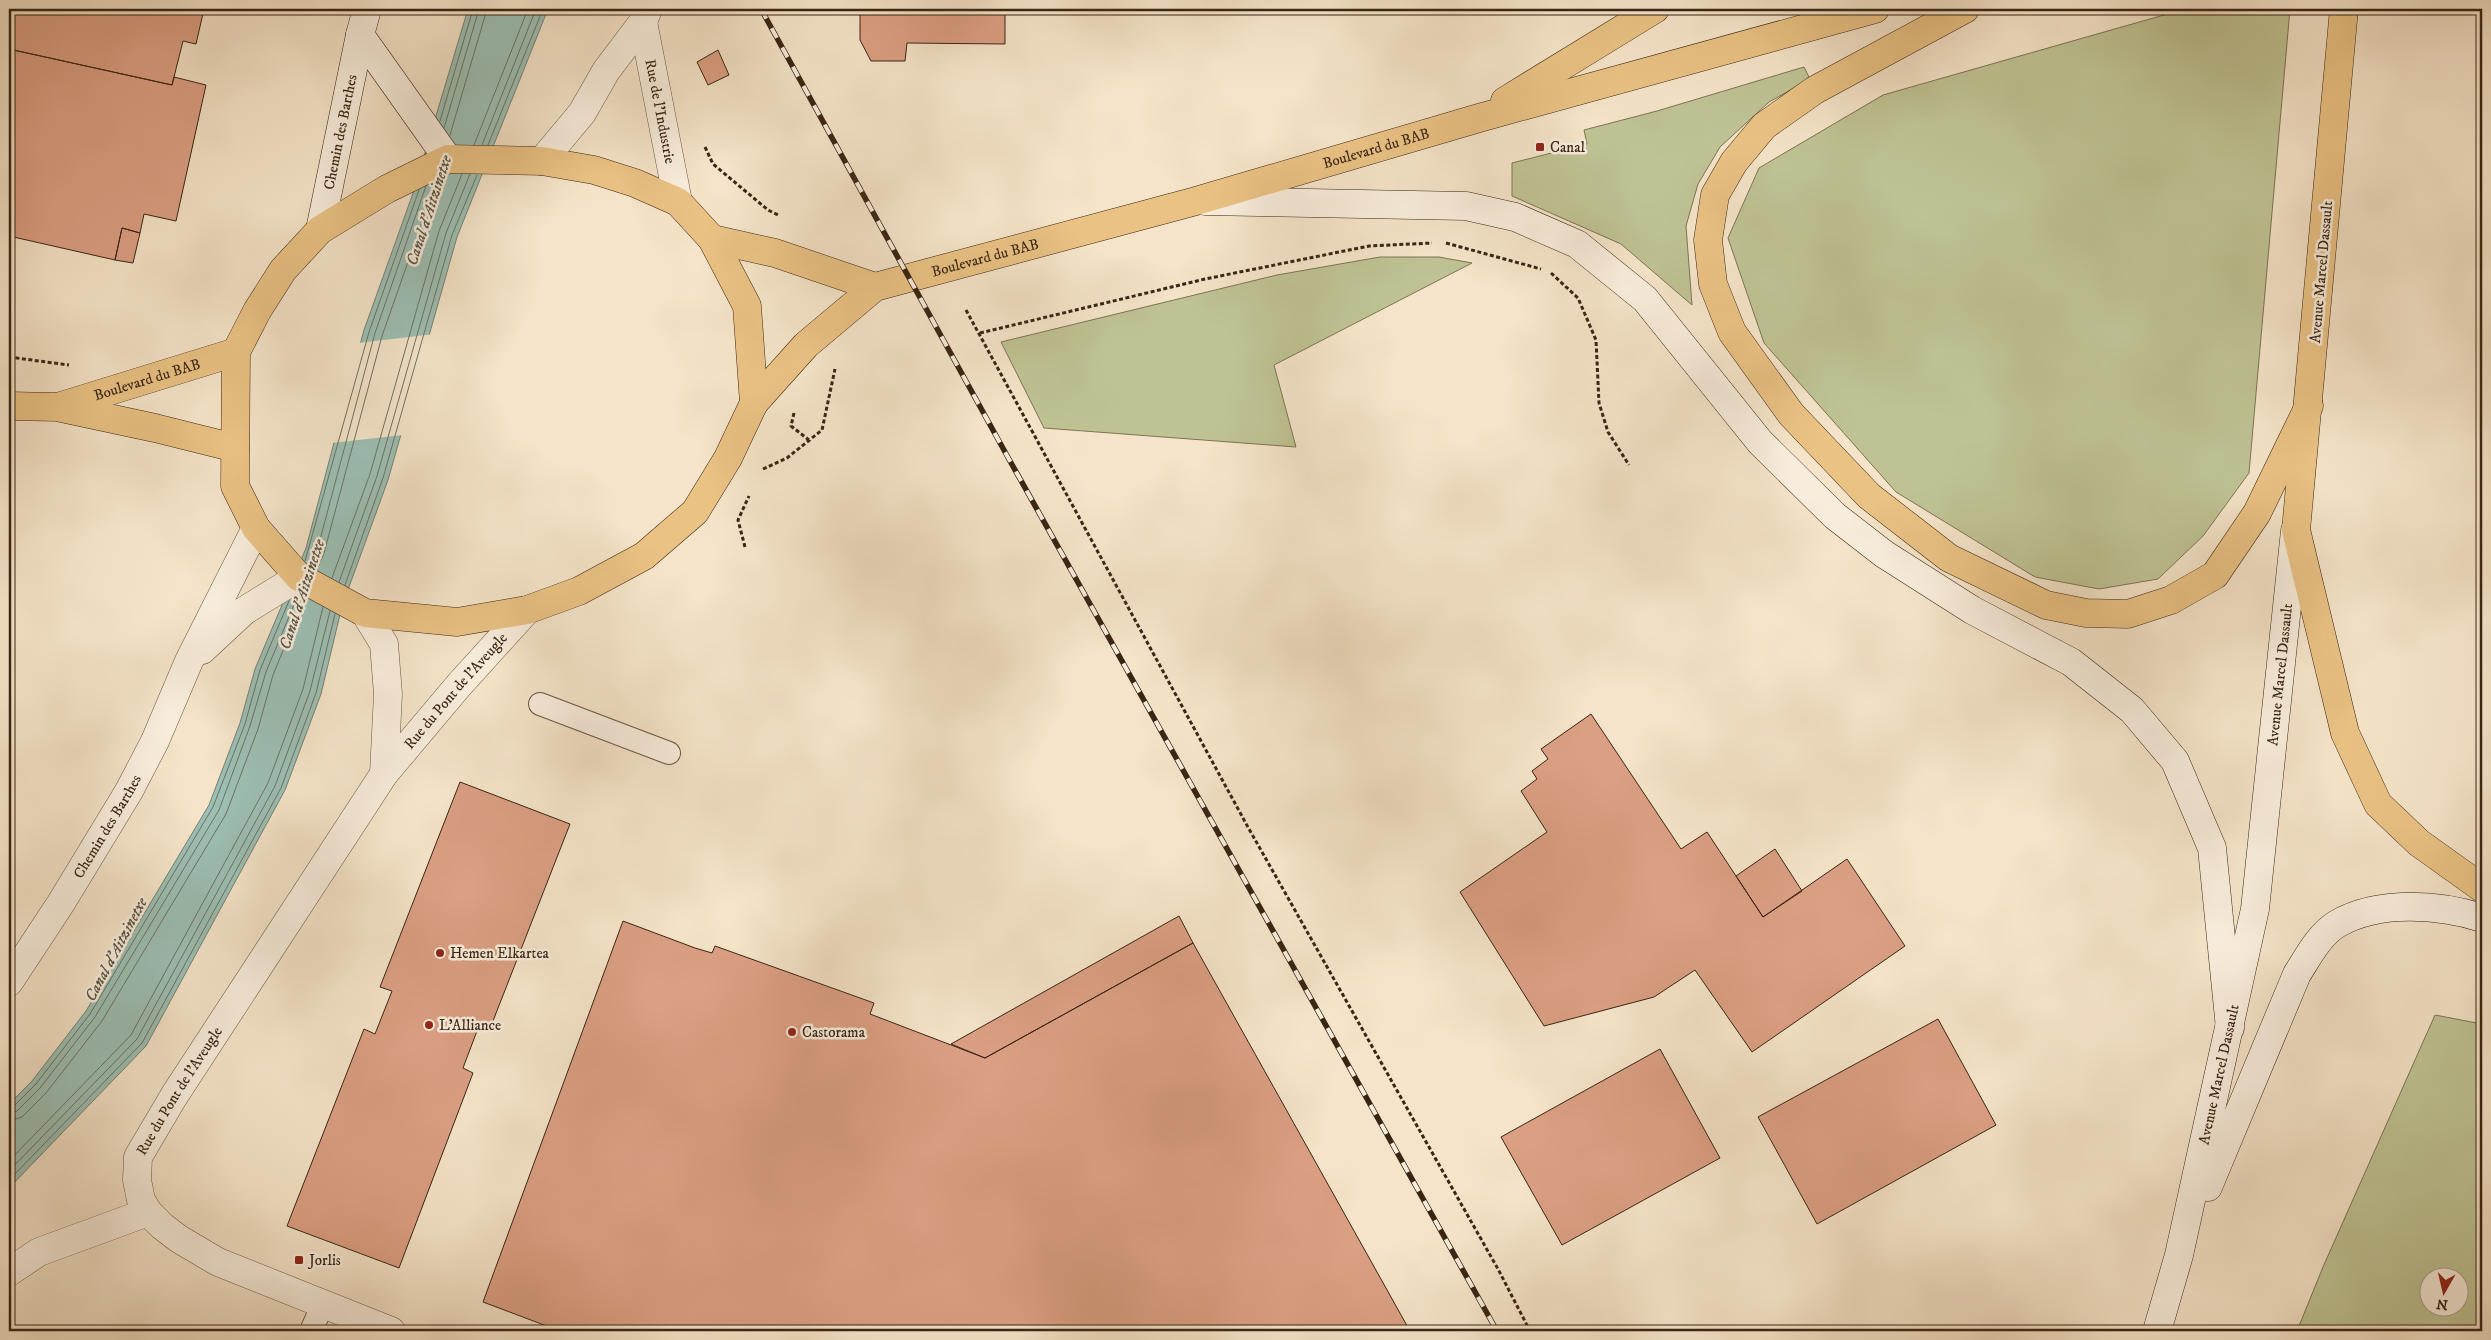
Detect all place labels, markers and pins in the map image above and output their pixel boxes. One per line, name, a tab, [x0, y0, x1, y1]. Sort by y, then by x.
place label: Canal	[1550, 138, 1586, 157]
marker: Canal	[1534, 141, 1546, 153]
place label: Hemen Elkartea	[450, 944, 550, 963]
marker: Hemen Elkartea	[434, 947, 446, 959]
place label: L'Alliance	[439, 1016, 501, 1035]
marker: L'Alliance	[423, 1019, 435, 1031]
place label: Castorama	[802, 1023, 866, 1042]
marker: Castorama	[786, 1026, 798, 1038]
place label: Jorlis	[307, 1251, 341, 1270]
marker: Jorlis	[293, 1254, 305, 1266]

